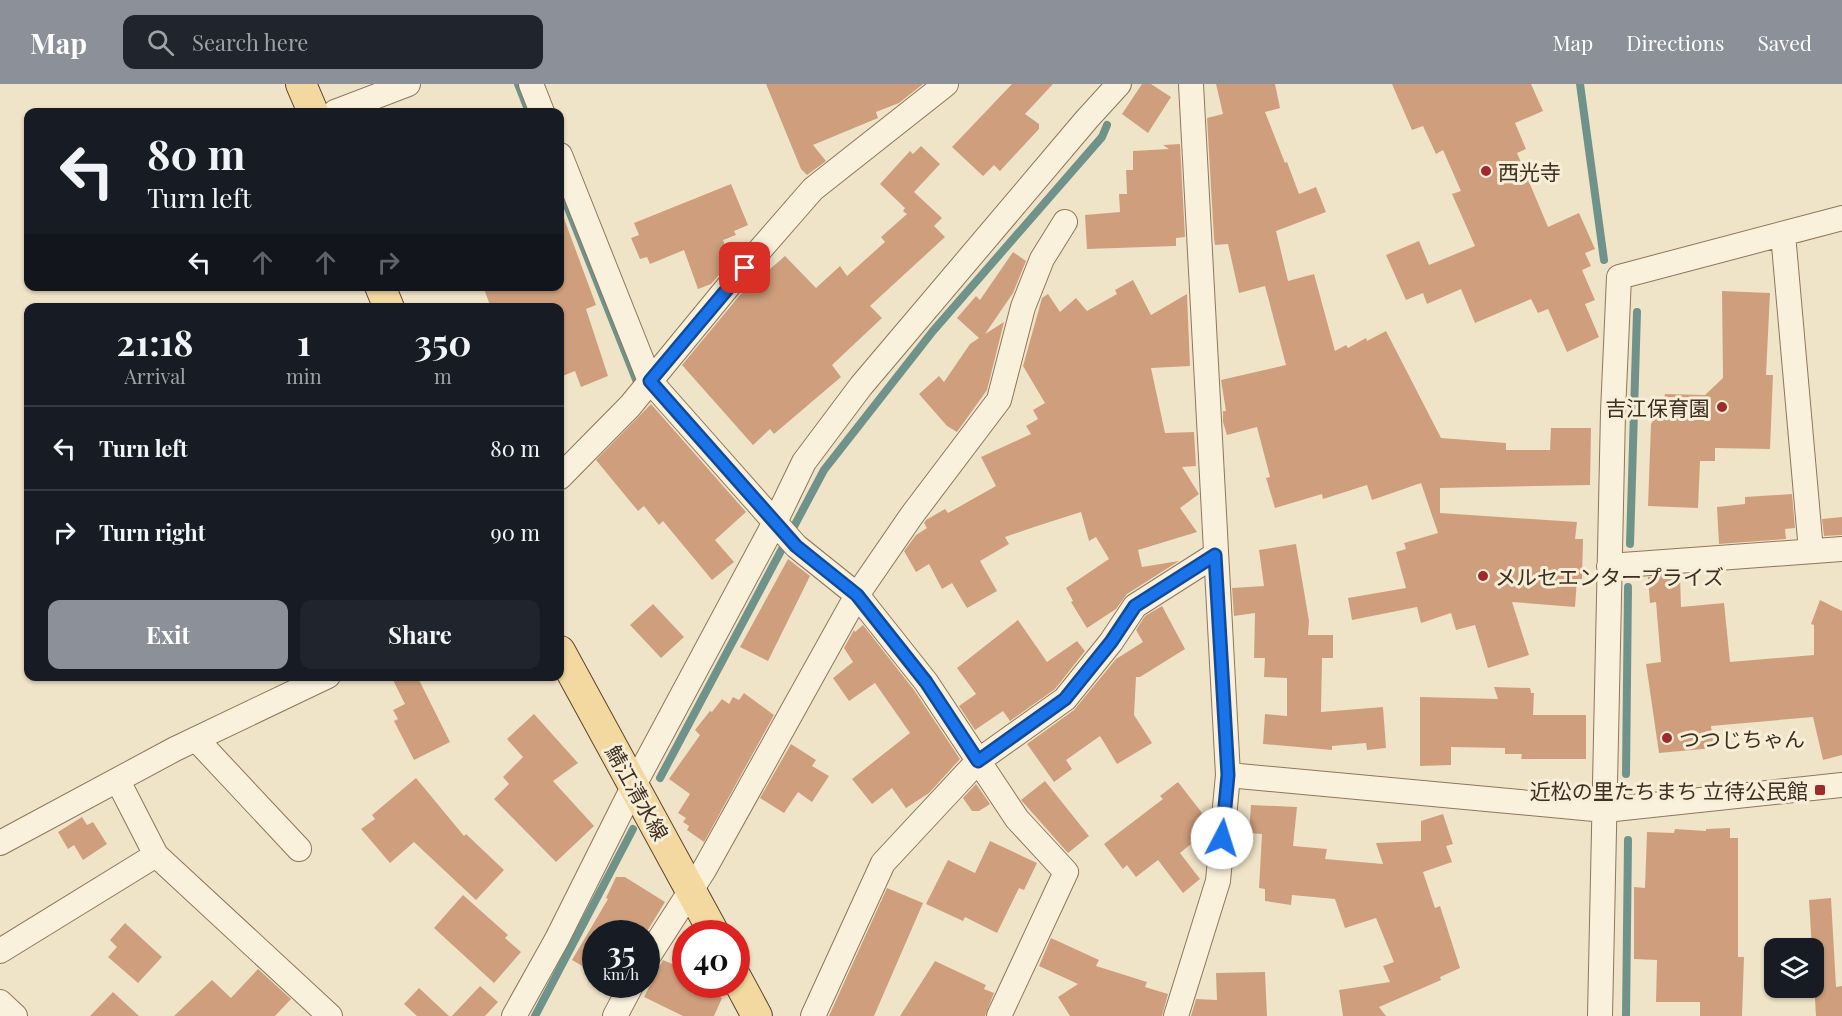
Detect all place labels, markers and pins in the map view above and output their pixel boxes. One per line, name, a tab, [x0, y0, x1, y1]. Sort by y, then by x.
place label: 西光寺	[1498, 157, 1561, 185]
marker: 西光寺	[1479, 164, 1493, 178]
pin	[719, 242, 770, 293]
place label: 吉江保育園	[1605, 393, 1710, 421]
marker: 吉江保育園	[1715, 400, 1729, 414]
place label: メルセエンタープライズ	[1495, 562, 1724, 590]
marker: メルセエンタープライズ	[1476, 569, 1490, 583]
place label: つつじちゃん	[1679, 724, 1805, 752]
marker: つつじちゃん	[1660, 731, 1674, 745]
place label: 近松の里たちまち 立待公民館	[1530, 776, 1808, 804]
marker: 近松の里たちまち 立待公民館	[1813, 783, 1827, 797]

